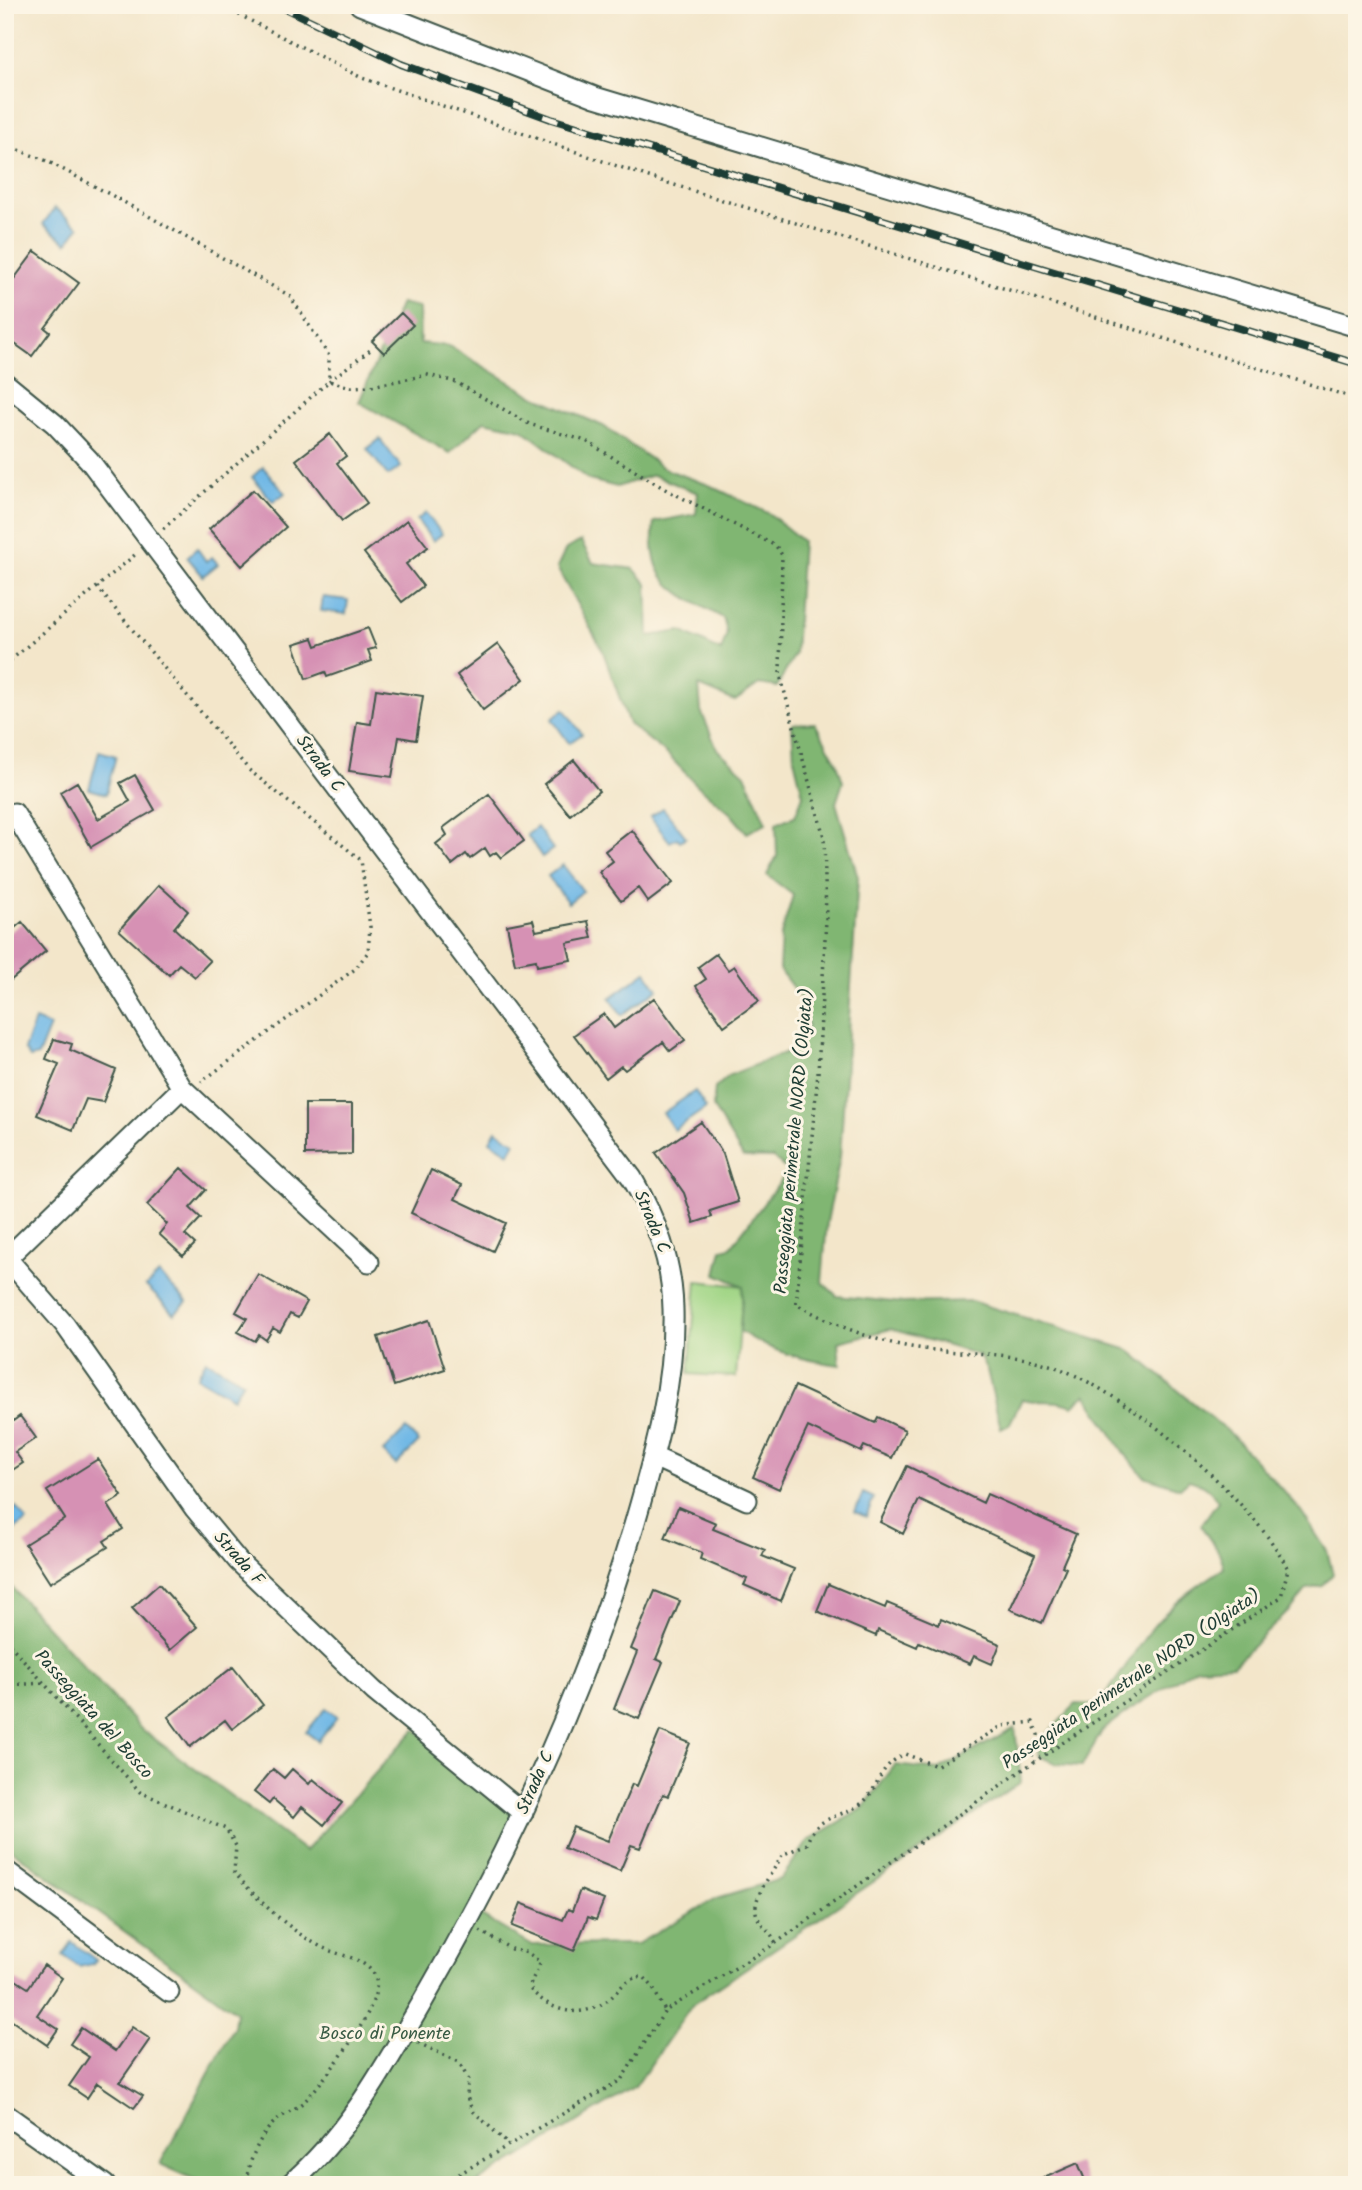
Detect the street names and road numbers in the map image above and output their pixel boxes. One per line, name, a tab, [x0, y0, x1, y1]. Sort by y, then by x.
street label: Strada C	[287, 729, 351, 799]
street label: Passeggiata perimetrale NORD (Olgiata)	[767, 987, 823, 1295]
street label: Strada C	[625, 1186, 677, 1258]
street label: Strada F	[205, 1525, 272, 1594]
street label: Passeggiata perimetrale NORD (Olgiata)	[997, 1582, 1267, 1778]
street label: Passeggiata del Bosco	[27, 1644, 159, 1786]
street label: Strada C	[509, 1747, 563, 1819]

